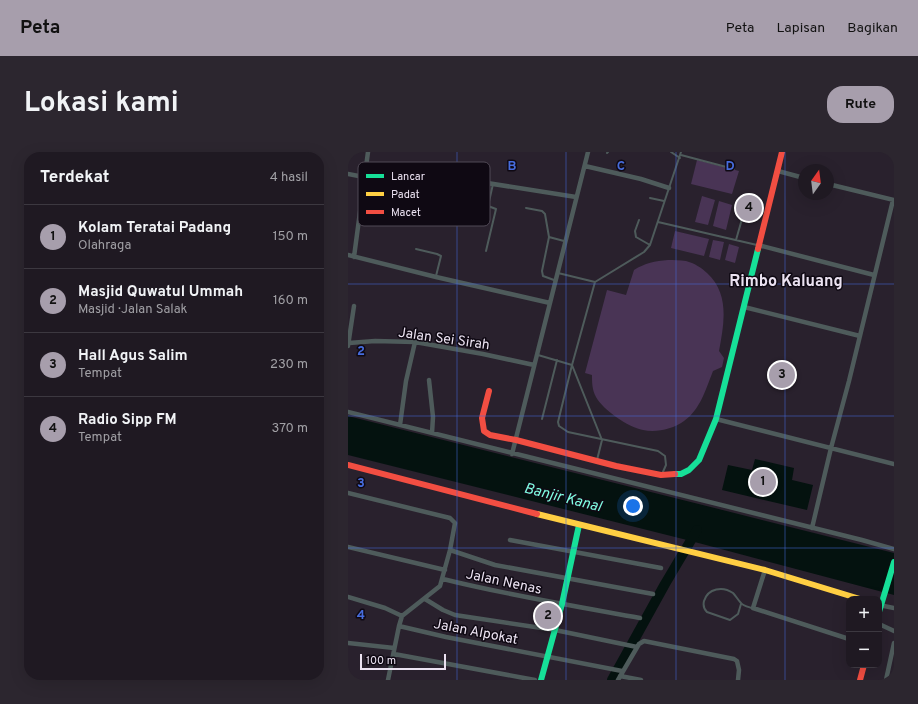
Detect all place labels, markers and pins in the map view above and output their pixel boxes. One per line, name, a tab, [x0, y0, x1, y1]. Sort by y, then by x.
pin: 4	[736, 193, 762, 223]
pin: 3	[769, 360, 795, 390]
pin: 1	[750, 467, 776, 497]
pin: 2	[535, 601, 561, 631]

